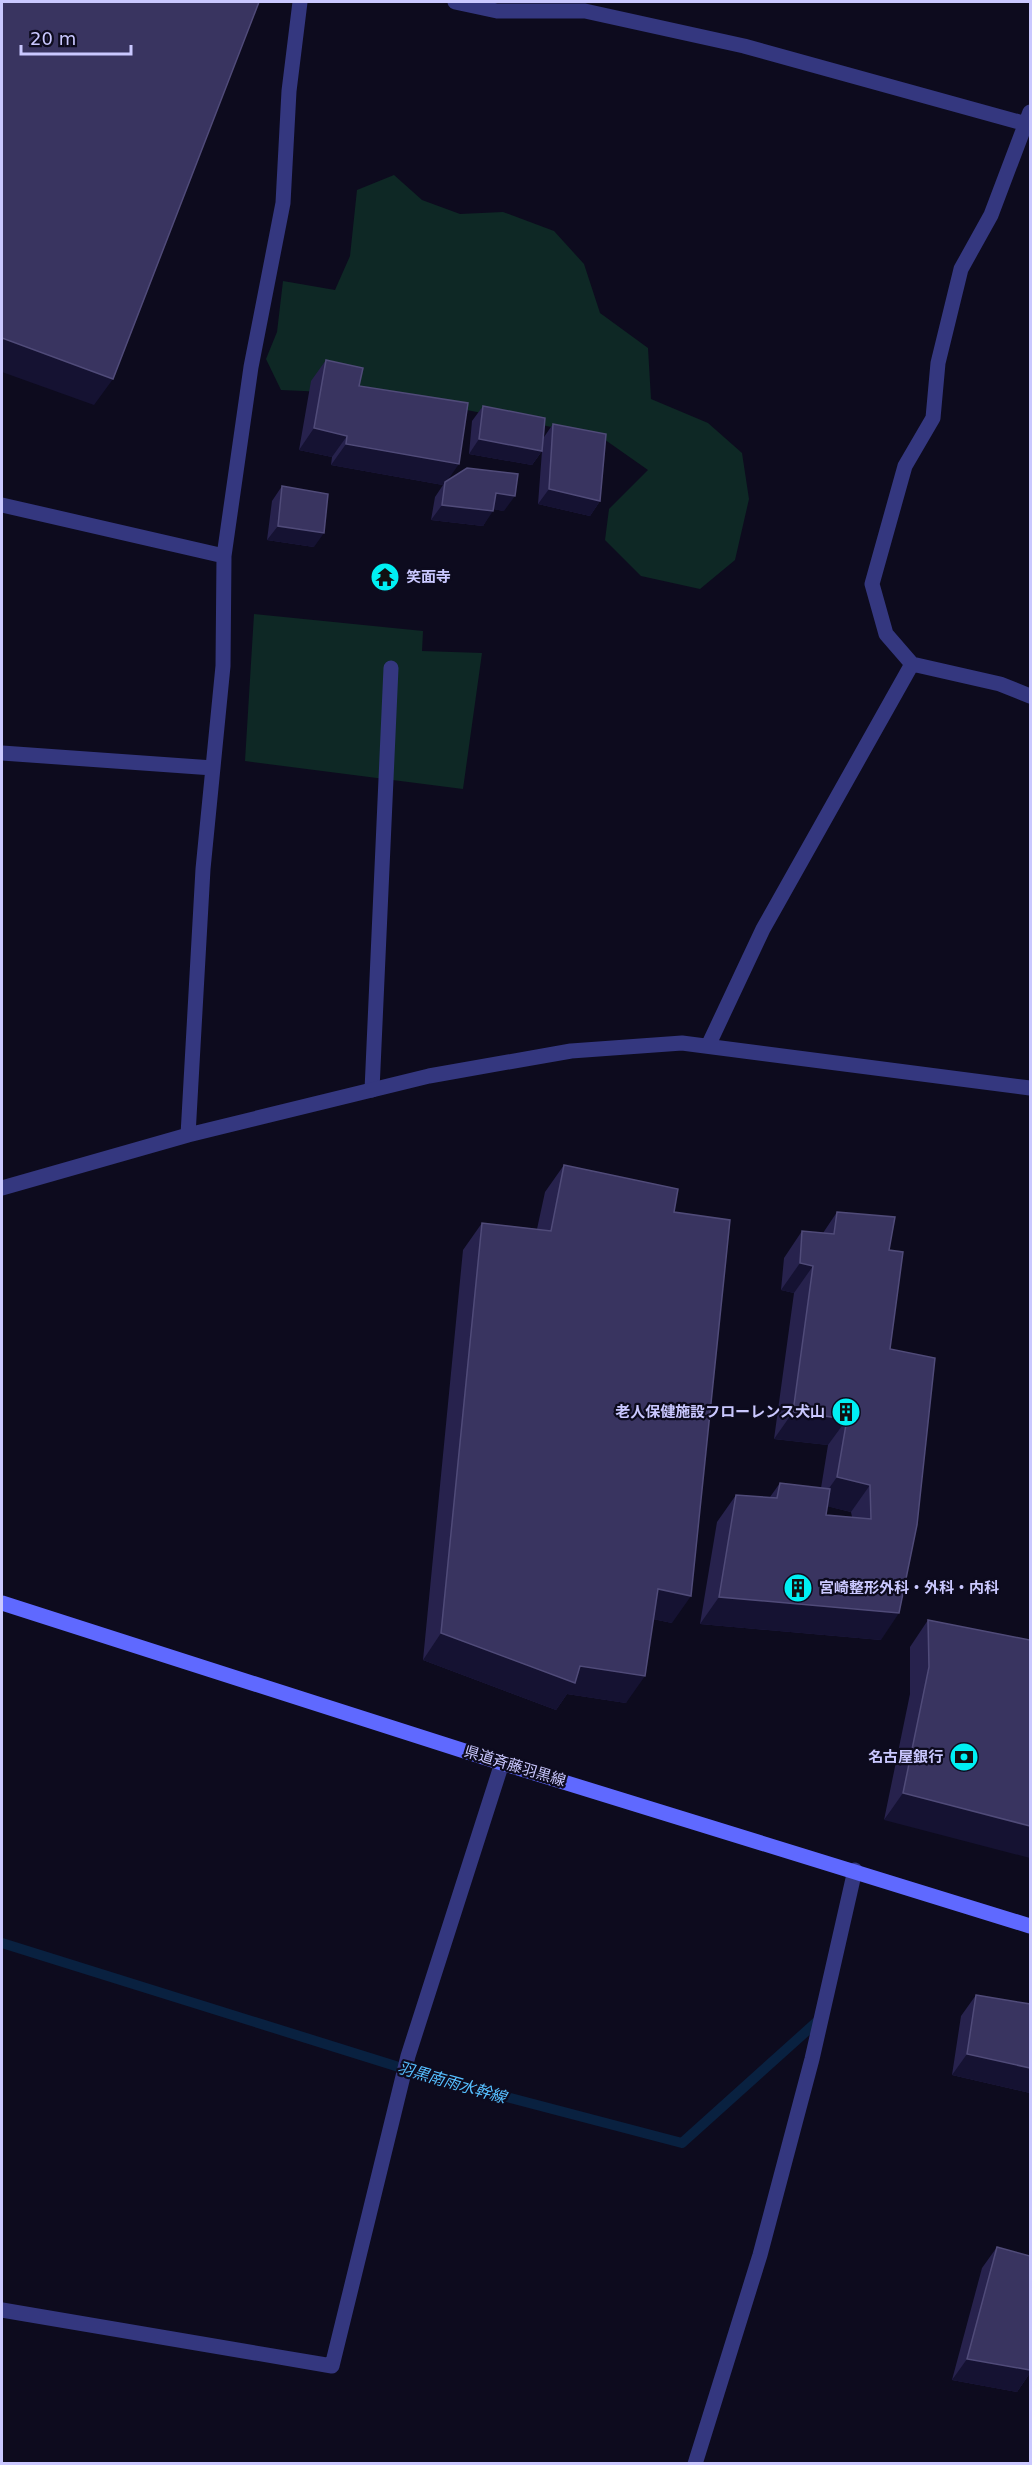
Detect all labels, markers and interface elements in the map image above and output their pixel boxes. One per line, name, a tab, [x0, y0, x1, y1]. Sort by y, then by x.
scale bar	[21, 18, 130, 56]
text: 20 m	[30, 28, 76, 49]
temple icon: 笑面寺	[369, 561, 401, 593]
place label: 笑面寺	[406, 568, 451, 586]
building icon: 老人保健施設フローレンス犬山	[830, 1396, 862, 1428]
place label: 老人保健施設フローレンス犬山	[615, 1403, 825, 1421]
building icon: 宮崎整形外科・外科・内科	[782, 1572, 814, 1604]
place label: 宮崎整形外科・外科・内科	[819, 1579, 999, 1597]
bank icon: 名古屋銀行	[948, 1741, 980, 1773]
street label: 県道斉藤羽黒線	[462, 1742, 568, 1790]
place label: 名古屋銀行	[868, 1748, 943, 1766]
water label: 羽黒南雨水幹線	[395, 2058, 510, 2108]

